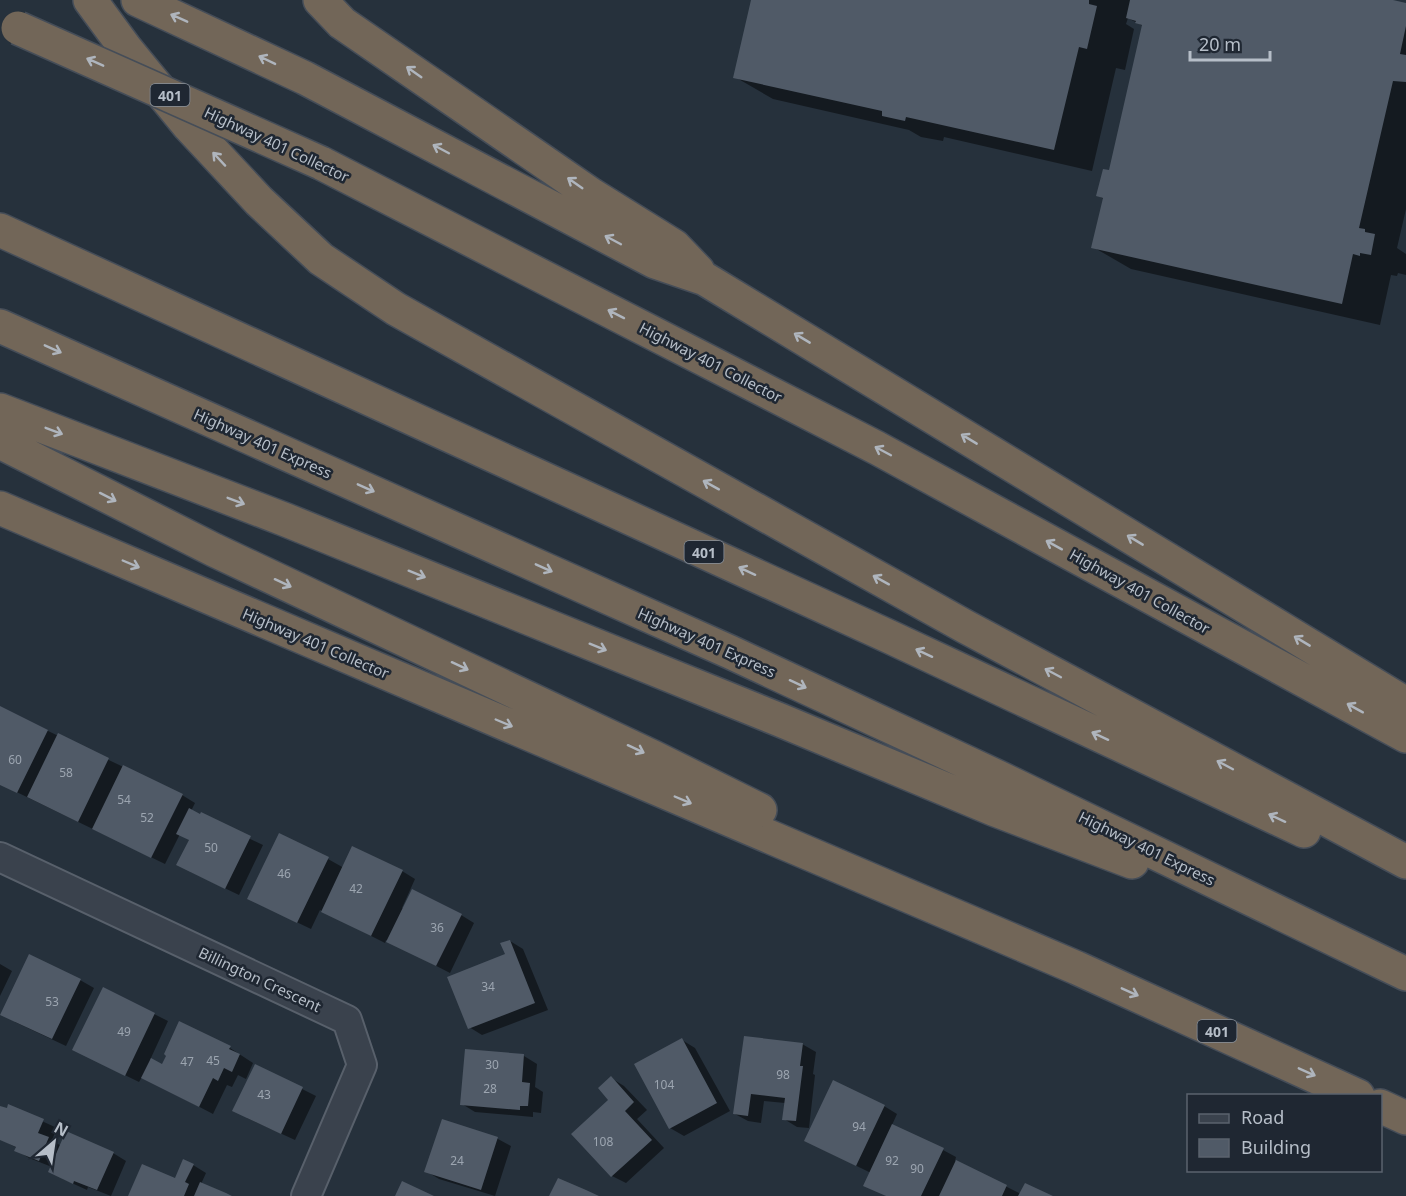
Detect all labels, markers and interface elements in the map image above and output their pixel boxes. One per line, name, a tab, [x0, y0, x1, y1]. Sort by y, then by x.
one-way arrow	[170, 12, 188, 24]
scale bar	[1190, 24, 1270, 62]
text: 20 m	[1199, 32, 1241, 56]
one-way arrow	[259, 53, 277, 65]
one-way arrow	[86, 55, 104, 66]
one-way arrow	[407, 66, 423, 78]
road number: 401	[150, 84, 190, 106]
street label: Highway 401 Collector	[201, 102, 353, 186]
one-way arrow	[432, 143, 450, 154]
one-way arrow	[212, 151, 226, 166]
one-way arrow	[567, 177, 583, 189]
one-way arrow	[605, 233, 623, 245]
one-way arrow	[608, 307, 626, 319]
street label: Highway 401 Collector	[636, 317, 786, 407]
one-way arrow	[794, 331, 811, 343]
one-way arrow	[44, 344, 62, 356]
street label: Highway 401 Express	[191, 404, 335, 482]
one-way arrow	[44, 427, 63, 438]
one-way arrow	[960, 432, 977, 445]
one-way arrow	[875, 445, 892, 457]
one-way arrow	[703, 479, 720, 491]
one-way arrow	[357, 484, 375, 495]
one-way arrow	[99, 492, 117, 503]
one-way arrow	[226, 497, 245, 508]
one-way arrow	[1127, 533, 1144, 545]
one-way arrow	[1046, 539, 1064, 550]
road number: 401	[684, 541, 724, 563]
street label: Highway 401 Collector	[1066, 544, 1214, 638]
one-way arrow	[121, 559, 140, 570]
one-way arrow	[534, 563, 552, 575]
one-way arrow	[738, 565, 756, 577]
one-way arrow	[408, 569, 426, 580]
one-way arrow	[873, 574, 890, 586]
one-way arrow	[274, 578, 292, 590]
street label: Highway 401 Collector	[240, 603, 392, 683]
street label: Highway 401 Express	[635, 603, 779, 681]
one-way arrow	[1294, 634, 1311, 646]
one-way arrow	[588, 642, 607, 653]
one-way arrow	[915, 646, 933, 658]
one-way arrow	[450, 661, 468, 673]
one-way arrow	[1044, 667, 1062, 678]
one-way arrow	[788, 678, 806, 690]
one-way arrow	[1346, 702, 1364, 713]
one-way arrow	[494, 718, 512, 729]
one-way arrow	[1092, 729, 1110, 741]
one-way arrow	[627, 744, 645, 756]
house number: 60	[8, 751, 22, 768]
one-way arrow	[1216, 759, 1234, 770]
house number: 58	[59, 764, 73, 781]
house number: 54	[117, 791, 131, 808]
one-way arrow	[674, 795, 692, 806]
street label: Highway 401 Express	[1076, 806, 1218, 890]
house number: 52	[140, 809, 154, 826]
one-way arrow	[1268, 812, 1286, 824]
house number: 50	[204, 839, 218, 856]
house number: 46	[277, 865, 291, 882]
house number: 42	[349, 880, 363, 897]
house number: 36	[430, 919, 444, 936]
street label: Billington Crescent	[196, 942, 325, 1016]
house number: 34	[481, 978, 495, 995]
one-way arrow	[1120, 986, 1138, 998]
house number: 53	[45, 993, 59, 1010]
road number: 401	[1198, 1020, 1236, 1042]
house number: 49	[117, 1023, 131, 1040]
house number: 45	[206, 1052, 220, 1069]
house number: 47	[180, 1053, 194, 1070]
house number: 30	[485, 1056, 499, 1073]
house number: 98	[776, 1066, 790, 1083]
one-way arrow	[1298, 1067, 1316, 1079]
house number: 104	[654, 1076, 674, 1093]
house number: 28	[483, 1080, 497, 1097]
house number: 43	[257, 1086, 271, 1103]
legend	[1187, 1094, 1382, 1172]
text: Road	[1241, 1105, 1284, 1129]
north arrow	[24, 1112, 84, 1172]
text: N	[50, 1116, 72, 1142]
house number: 94	[852, 1118, 866, 1135]
house number: 108	[593, 1133, 613, 1150]
text: Building	[1241, 1135, 1311, 1159]
house number: 24	[450, 1152, 464, 1169]
house number: 92	[885, 1152, 899, 1169]
house number: 90	[910, 1160, 924, 1177]

